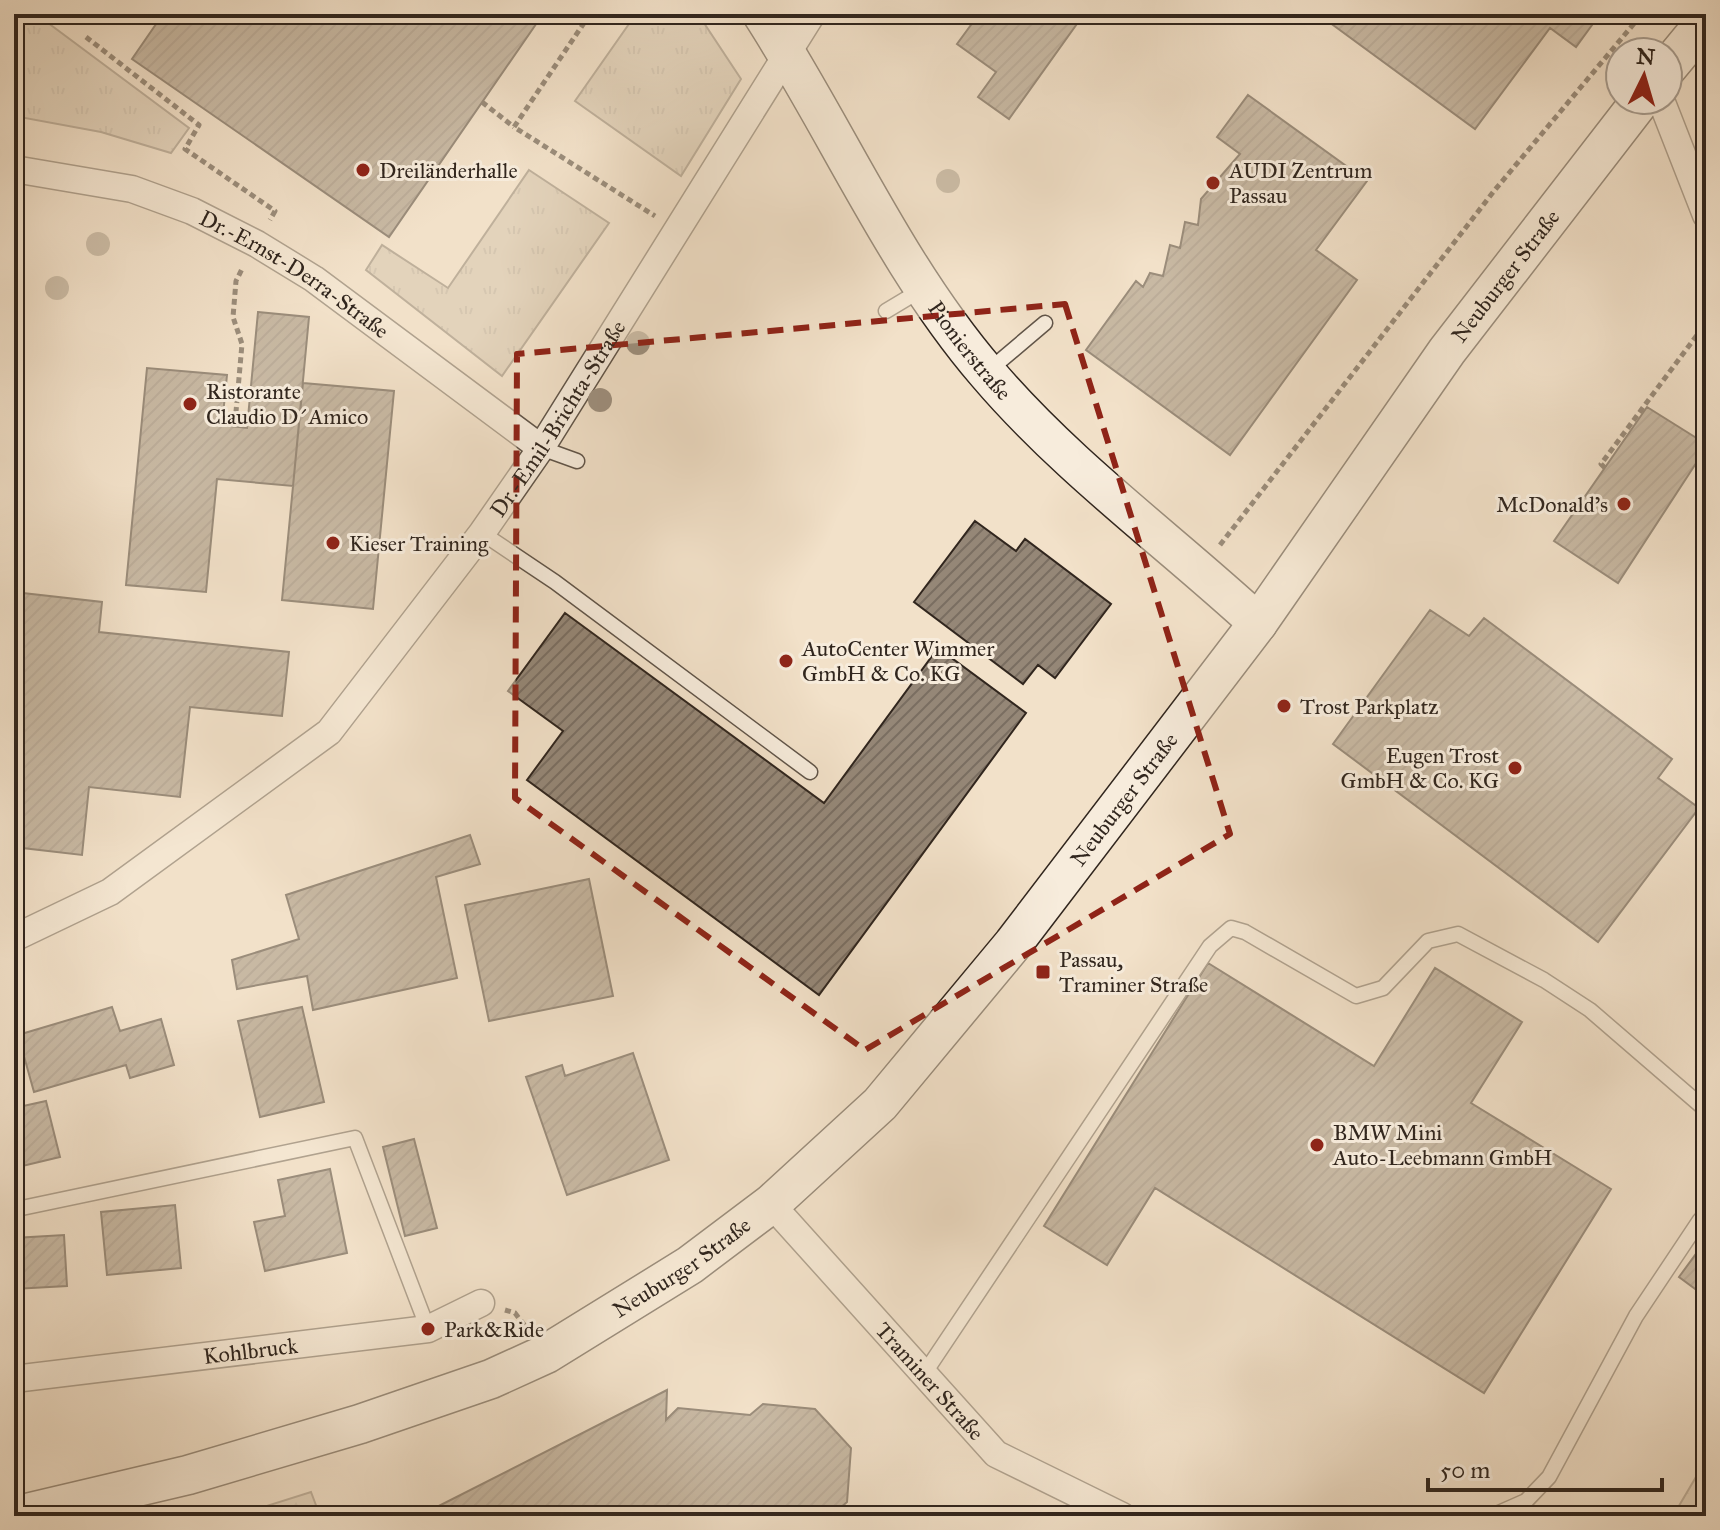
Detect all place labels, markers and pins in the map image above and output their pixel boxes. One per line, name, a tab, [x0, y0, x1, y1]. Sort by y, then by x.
place label: Dreiländerhalle	[379, 157, 518, 184]
place label: AUDI Zentrum Passau	[1228, 157, 1373, 209]
marker: Dreiländerhalle	[354, 161, 372, 179]
marker: AUDI Zentrum Passau	[1204, 174, 1222, 192]
place label: Ristorante Claudio D´Amico	[206, 378, 368, 430]
marker: Ristorante Claudio D´Amico	[181, 395, 199, 413]
place label: McDonald's	[1496, 491, 1608, 518]
marker: McDonald's	[1615, 495, 1633, 513]
place label: Kieser Training	[349, 530, 489, 557]
marker: Kieser Training	[324, 534, 342, 552]
place label: AutoCenter Wimmer GmbH & Co. KG	[801, 635, 995, 687]
marker: AutoCenter Wimmer GmbH & Co. KG	[777, 652, 795, 670]
place label: Trost Parkplatz	[1300, 693, 1438, 720]
marker: Trost Parkplatz	[1275, 697, 1293, 715]
place label: Eugen Trost GmbH & Co. KG	[1341, 742, 1499, 794]
marker: Eugen Trost GmbH & Co. KG	[1506, 759, 1524, 777]
place label: Passau, Traminer Straße	[1059, 946, 1208, 998]
marker: Passau, Traminer Straße	[1034, 963, 1052, 981]
place label: BMW Mini Auto-Leebmann GmbH	[1332, 1119, 1553, 1171]
marker: BMW Mini Auto-Leebmann GmbH	[1308, 1136, 1326, 1154]
place label: Park&Ride	[444, 1316, 544, 1343]
marker: Park&Ride	[419, 1320, 437, 1338]

